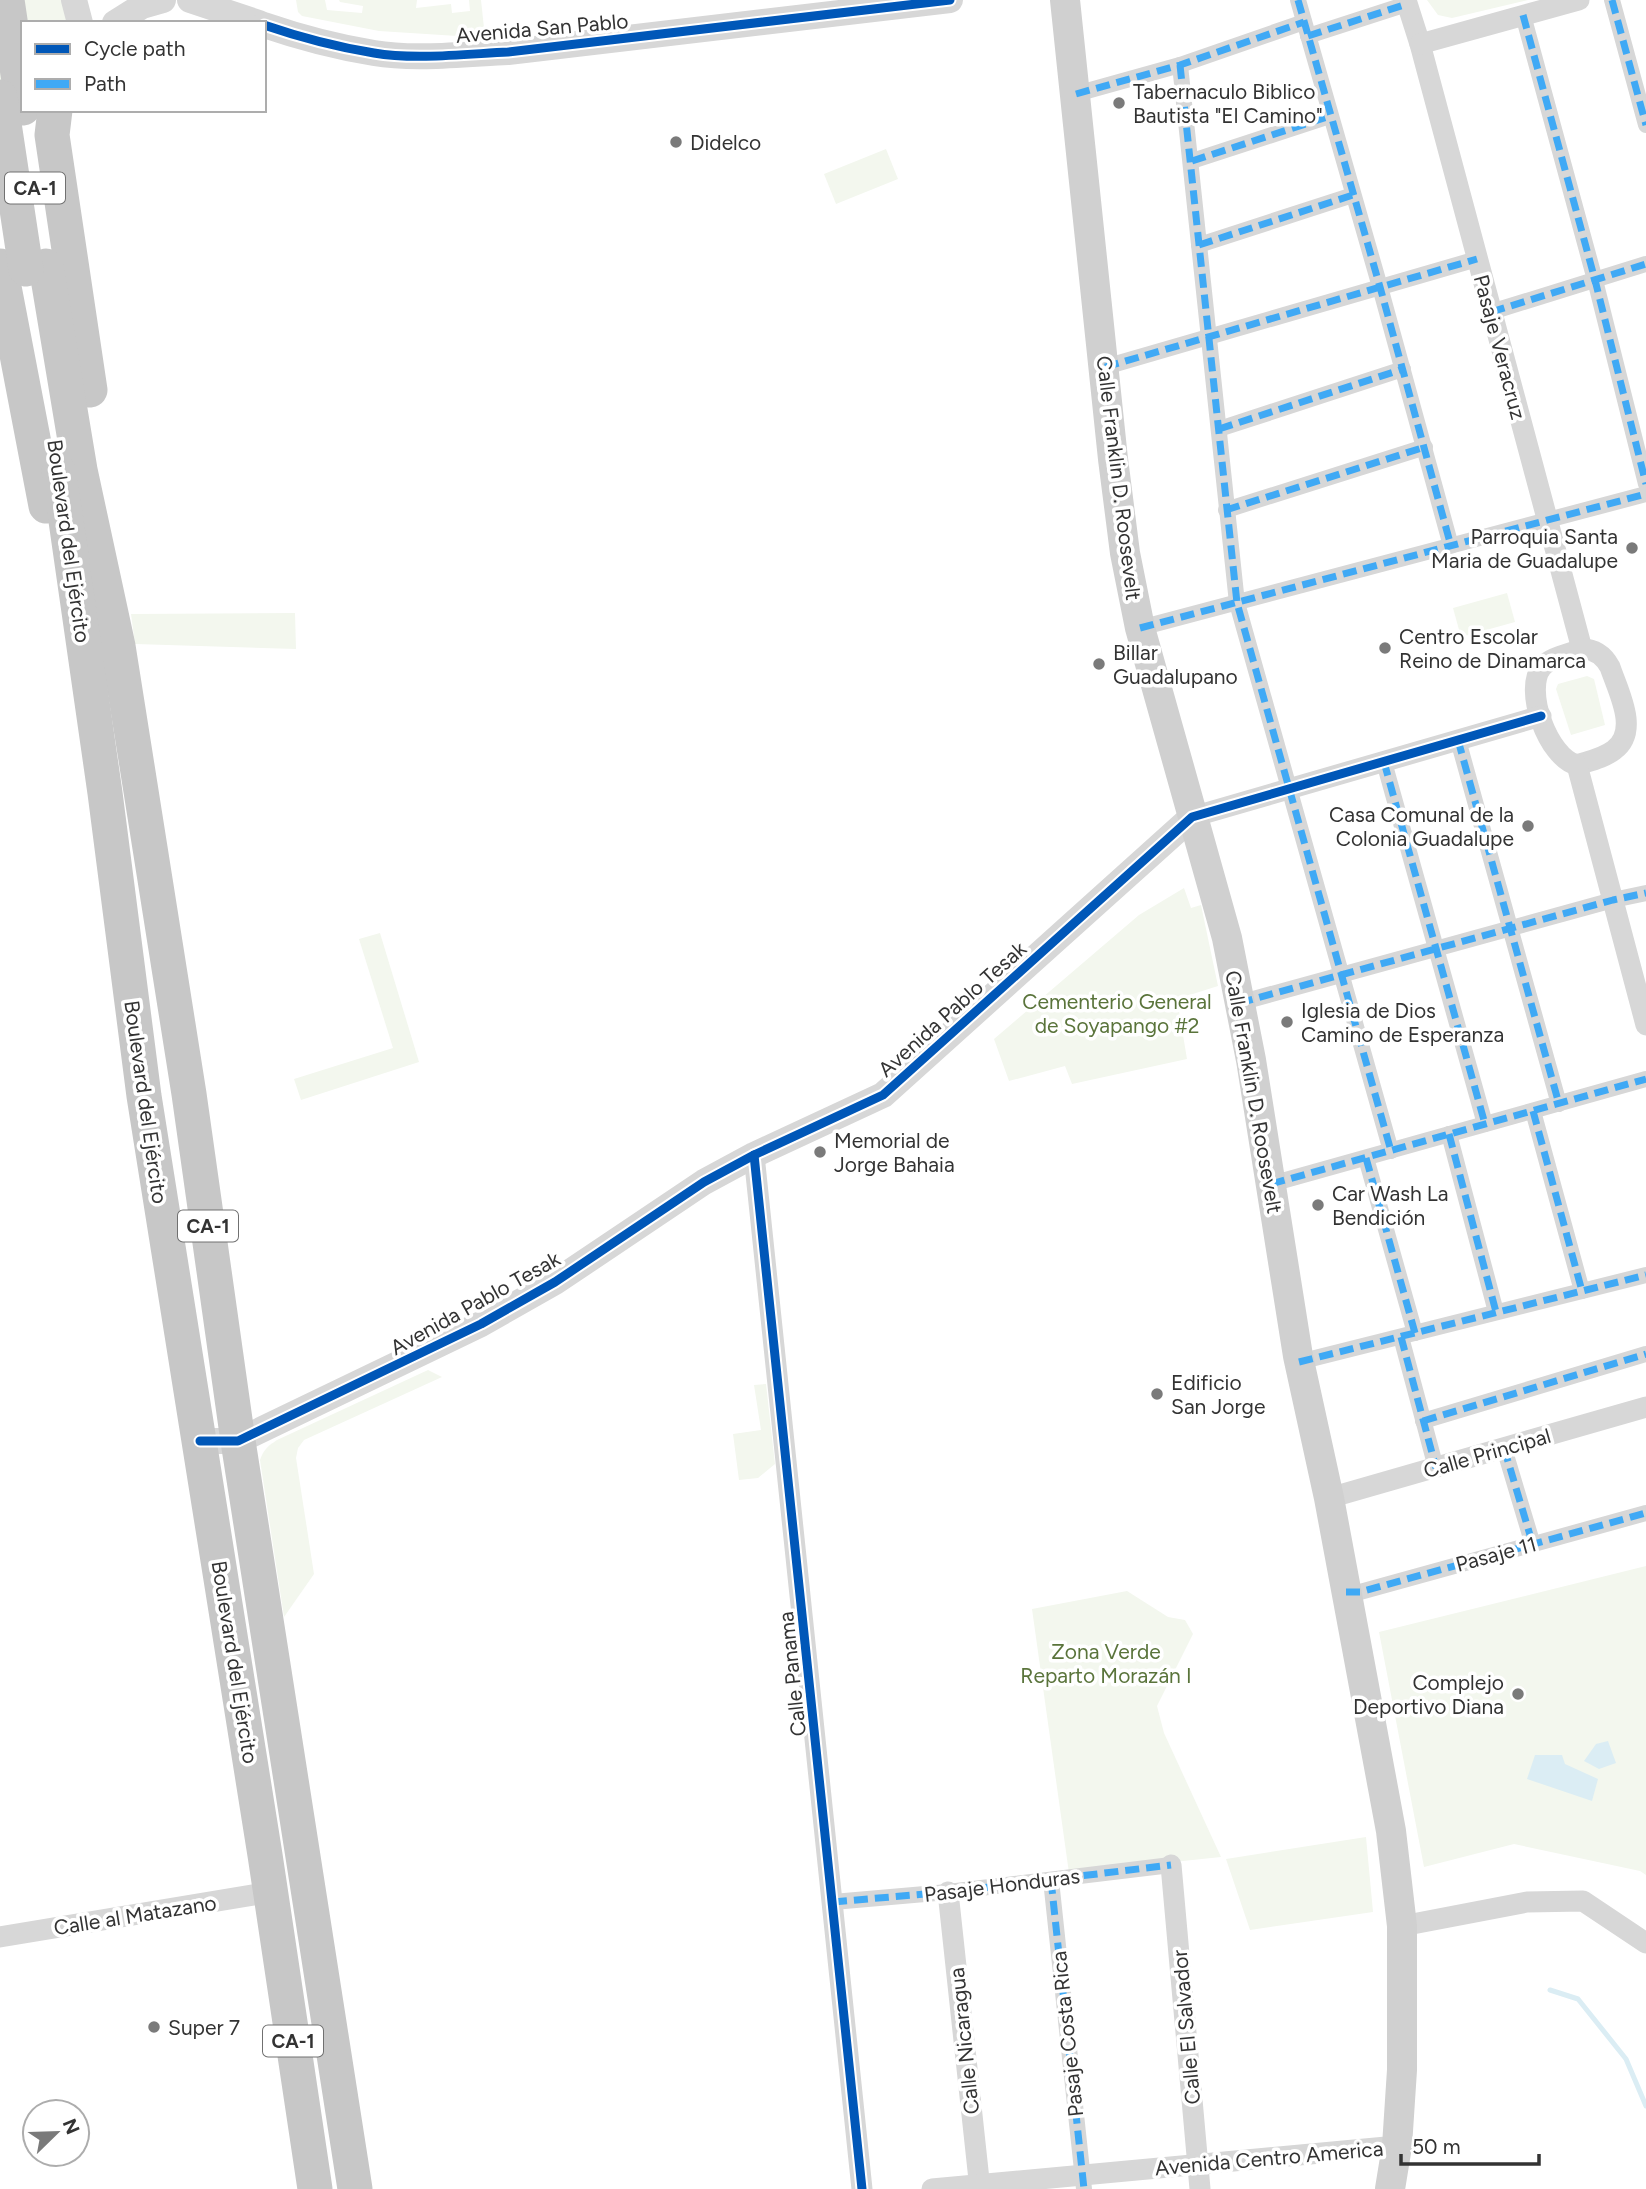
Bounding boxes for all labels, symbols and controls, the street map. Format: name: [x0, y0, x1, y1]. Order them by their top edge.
street label: Avenida San Pablo: [455, 8, 629, 48]
legend: [21, 21, 266, 112]
text: Cycle path: [84, 36, 185, 61]
text: Path: [84, 71, 126, 96]
place label: Tabernaculo Biblico Bautista "El Camino": [1133, 79, 1323, 128]
marker: Tabernaculo Biblico Bautista "El Camino": [1111, 95, 1127, 111]
place label: Didelco: [690, 130, 761, 155]
marker: Didelco: [668, 134, 684, 150]
road number: CA-1: [5, 172, 65, 204]
street label: Pasaje Veracruz: [1469, 272, 1531, 422]
street label: Calle Franklin D. Roosevelt: [1092, 354, 1146, 602]
street label: Boulevard del Ejército: [42, 438, 96, 644]
place label: Parroquia Santa Maria de Guadalupe: [1431, 524, 1618, 573]
marker: Parroquia Santa Maria de Guadalupe: [1624, 540, 1640, 556]
place label: Centro Escolar Reino de Dinamarca: [1399, 624, 1586, 673]
place label: Billar Guadalupano: [1113, 640, 1238, 689]
marker: Centro Escolar Reino de Dinamarca: [1377, 640, 1393, 656]
marker: Billar Guadalupano: [1091, 656, 1107, 672]
place label: Casa Comunal de la Colonia Guadalupe: [1329, 802, 1514, 851]
marker: Casa Comunal de la Colonia Guadalupe: [1520, 818, 1536, 834]
street label: Avenida Pablo Tesak: [873, 936, 1032, 1082]
street label: Calle Franklin D. Roosevelt: [1220, 969, 1288, 1215]
park label: Cementerio General de Soyapango #2: [1022, 989, 1212, 1038]
place label: Iglesia de Dios Camino de Esperanza: [1301, 998, 1504, 1047]
street label: Boulevard del Ejército: [119, 999, 173, 1205]
marker: Iglesia de Dios Camino de Esperanza: [1279, 1014, 1295, 1030]
place label: Memorial de Jorge Bahaia: [834, 1128, 955, 1177]
marker: Memorial de Jorge Bahaia: [812, 1144, 828, 1160]
place label: Car Wash La Bendición: [1332, 1181, 1448, 1230]
marker: Car Wash La Bendición: [1310, 1197, 1326, 1213]
road number: CA-1: [178, 1210, 238, 1242]
street label: Avenida Pablo Tesak: [386, 1246, 565, 1360]
place label: Edificio San Jorge: [1171, 1370, 1265, 1419]
marker: Edificio San Jorge: [1149, 1386, 1165, 1402]
street label: Calle Principal: [1420, 1423, 1554, 1483]
street label: Pasaje 11: [1453, 1531, 1539, 1577]
street label: Boulevard del Ejército: [207, 1559, 263, 1765]
street label: Calle Panama: [773, 1610, 811, 1738]
park label: Zona Verde Reparto Morazán I: [1020, 1639, 1192, 1688]
place label: Complejo Deportivo Diana: [1353, 1670, 1504, 1719]
marker: Complejo Deportivo Diana: [1510, 1686, 1526, 1702]
street label: Pasaje Honduras: [923, 1863, 1081, 1907]
street label: Calle al Matazano: [52, 1890, 218, 1940]
street label: Calle El Salvador: [1167, 1949, 1205, 2105]
street label: Pasaje Costa Rica: [1046, 1950, 1088, 2118]
street label: Calle Nicaragua: [944, 1966, 984, 2116]
place label: Super 7: [168, 2015, 240, 2040]
marker: Super 7: [146, 2019, 162, 2035]
road number: CA-1: [263, 2025, 323, 2056]
north arrow: [21, 2098, 91, 2168]
text: N: [58, 2115, 85, 2138]
scale bar: [1401, 2122, 1539, 2166]
text: 50 m: [1412, 2134, 1461, 2159]
street label: Avenida Centro America: [1154, 2136, 1384, 2180]

